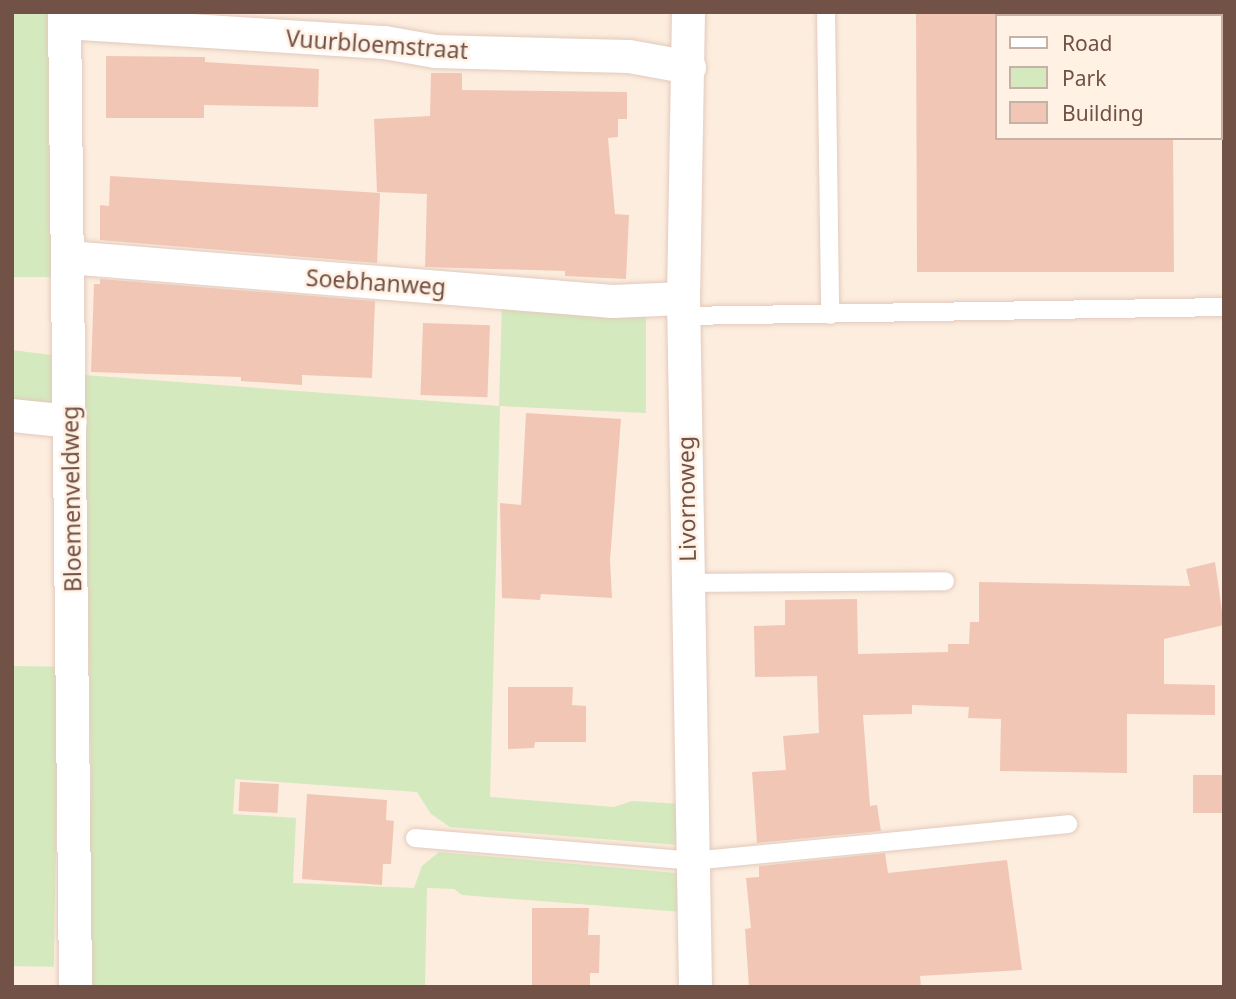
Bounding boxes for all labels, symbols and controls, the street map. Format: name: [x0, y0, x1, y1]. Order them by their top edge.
legend: [995, 14, 1222, 140]
street label: Vuurbloemstraat: [285, 24, 469, 64]
text: Road: [1062, 29, 1112, 57]
text: Park: [1062, 64, 1106, 92]
text: Building: [1062, 99, 1144, 127]
street label: Soebhanweg: [305, 263, 447, 301]
street label: Bloemenveldweg: [56, 406, 86, 592]
street label: Livornoweg: [671, 436, 701, 562]

